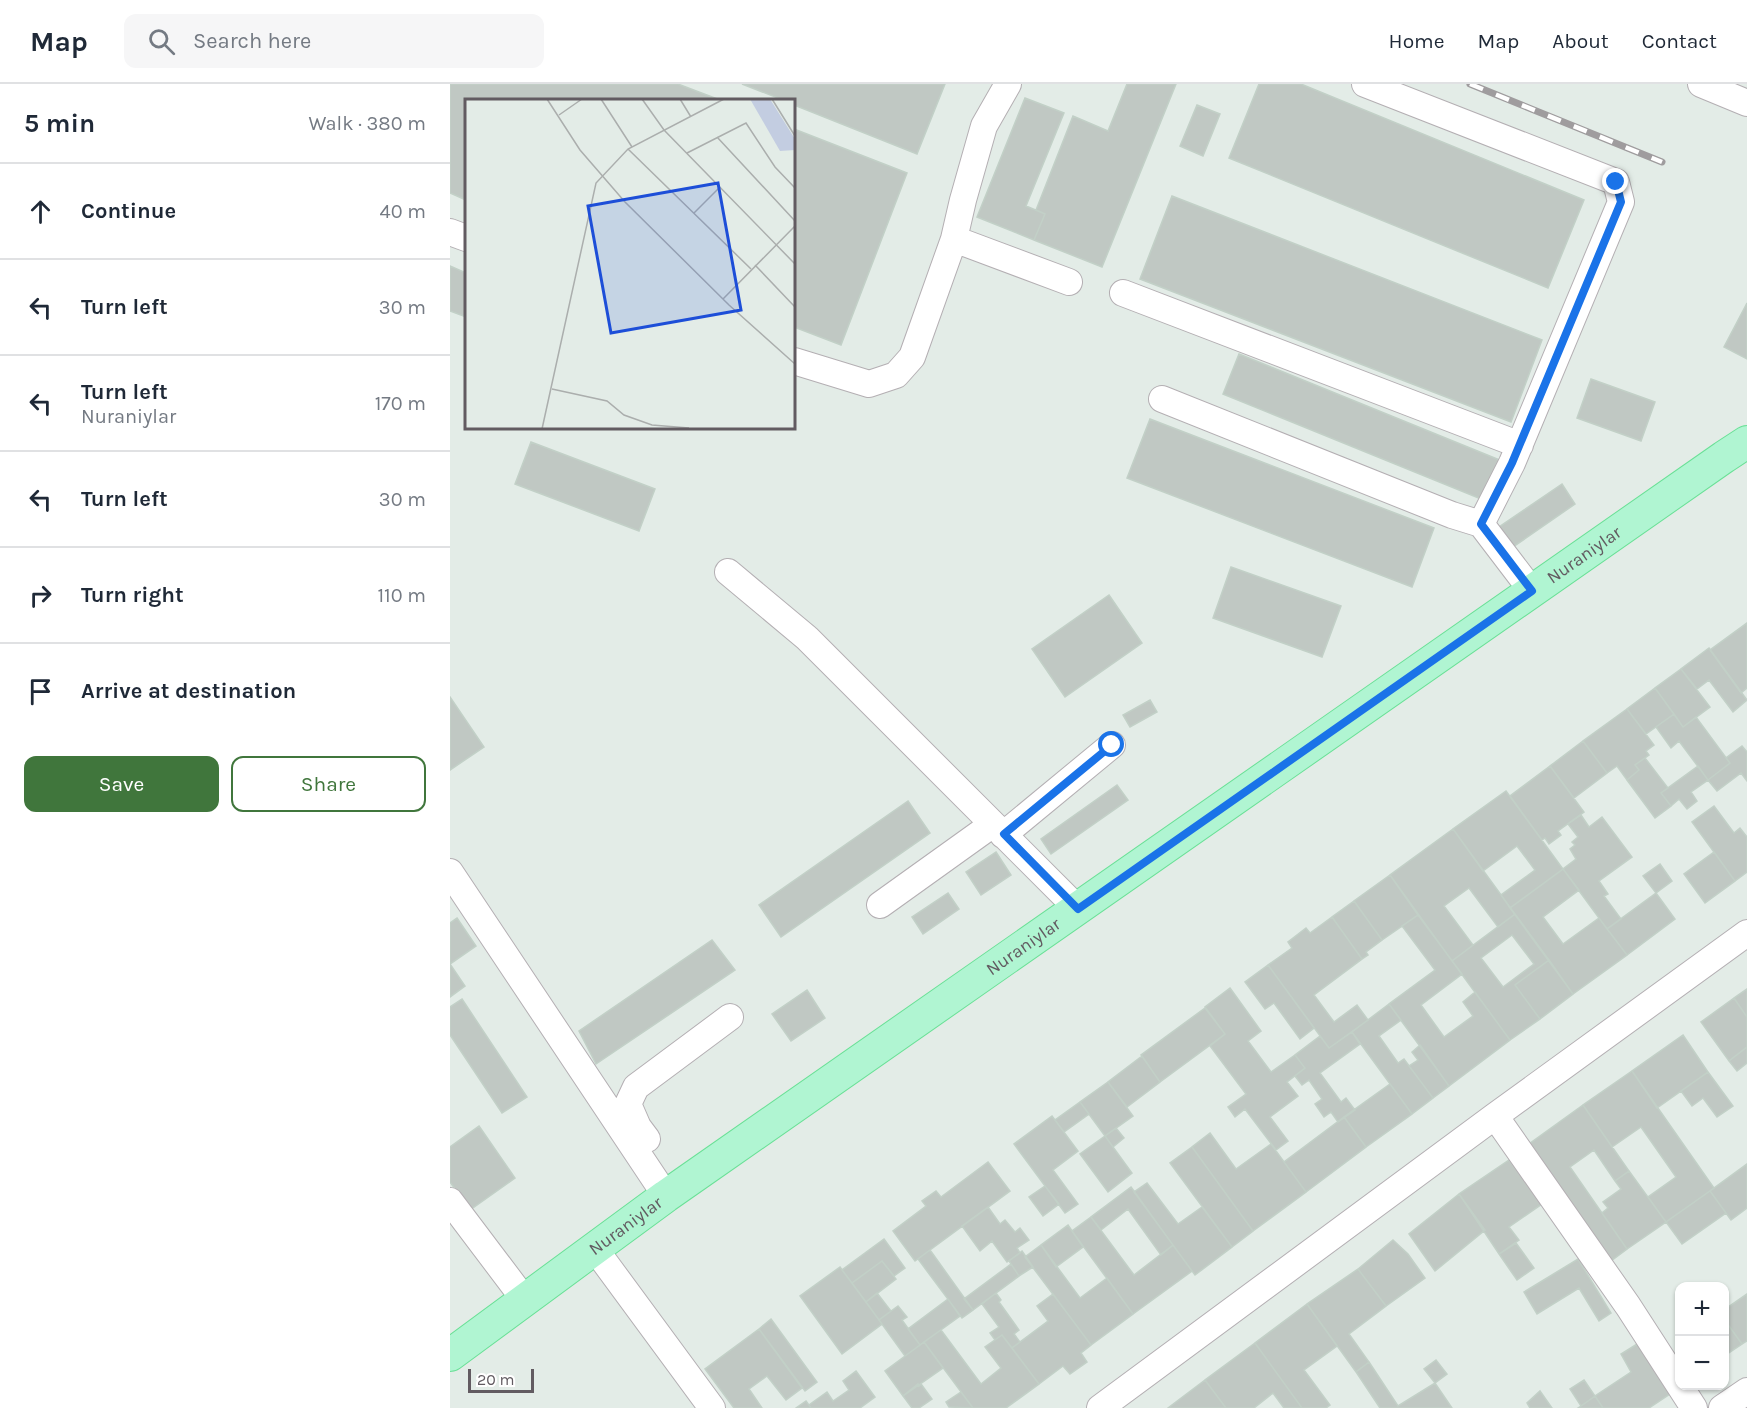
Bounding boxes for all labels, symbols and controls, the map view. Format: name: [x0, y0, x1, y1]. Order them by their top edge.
search box: [124, 14, 544, 68]
text: Map: [30, 25, 88, 58]
icon: search: [145, 25, 178, 58]
text: Search here: [193, 28, 311, 54]
text: Home: [1389, 29, 1445, 53]
text: Map: [1478, 29, 1519, 53]
text: About: [1552, 29, 1609, 53]
text: Contact: [1642, 29, 1717, 53]
inset map: [465, 99, 795, 429]
text: 5 min: [24, 108, 95, 139]
text: Walk · 380 m: [308, 112, 426, 135]
route end: [1602, 168, 1628, 194]
icon: ahead: [24, 195, 57, 228]
text: Continue: [81, 198, 176, 224]
text: 40 m: [380, 200, 426, 223]
icon: left: [24, 291, 57, 324]
text: Turn left: [81, 294, 168, 320]
text: 30 m: [379, 296, 426, 319]
text: Turn left: [81, 379, 168, 405]
icon: left: [24, 387, 57, 420]
text: 170 m: [375, 392, 426, 415]
text: Nuraniylar: [81, 405, 176, 428]
icon: left: [24, 483, 57, 516]
text: Turn left: [81, 486, 168, 512]
text: 30 m: [379, 488, 426, 511]
street label: Nuraniylar: [1543, 521, 1626, 588]
icon: right: [24, 579, 57, 612]
text: Turn right: [81, 582, 184, 608]
text: 110 m: [377, 584, 426, 607]
icon: arrive: [24, 675, 57, 708]
text: Arrive at destination: [81, 678, 296, 704]
route start: [1098, 731, 1124, 757]
button: Save: [24, 756, 219, 812]
button: Share: [231, 756, 426, 812]
street label: Nuraniylar: [982, 913, 1065, 980]
street label: Nuraniylar: [585, 1191, 667, 1260]
map controls: [1675, 1282, 1729, 1390]
button: +: [1675, 1282, 1729, 1336]
button: −: [1675, 1336, 1729, 1390]
scale bar: [468, 1366, 534, 1394]
text: 20 m: [477, 1370, 515, 1389]

